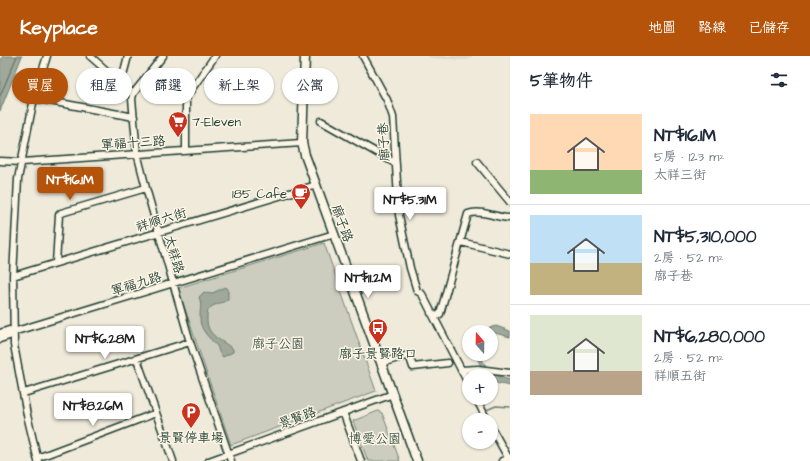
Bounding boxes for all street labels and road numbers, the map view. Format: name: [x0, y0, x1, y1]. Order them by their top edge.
street label: 廍子巷: [374, 122, 394, 162]
street label: 軍福十三路: [100, 132, 166, 154]
street label: 廍子路: [327, 202, 357, 245]
street label: 祥順六街: [134, 204, 189, 236]
street label: 太祥路: [160, 233, 188, 276]
street label: 軍福九路: [109, 268, 164, 300]
street label: 景賢路: [276, 403, 319, 433]

